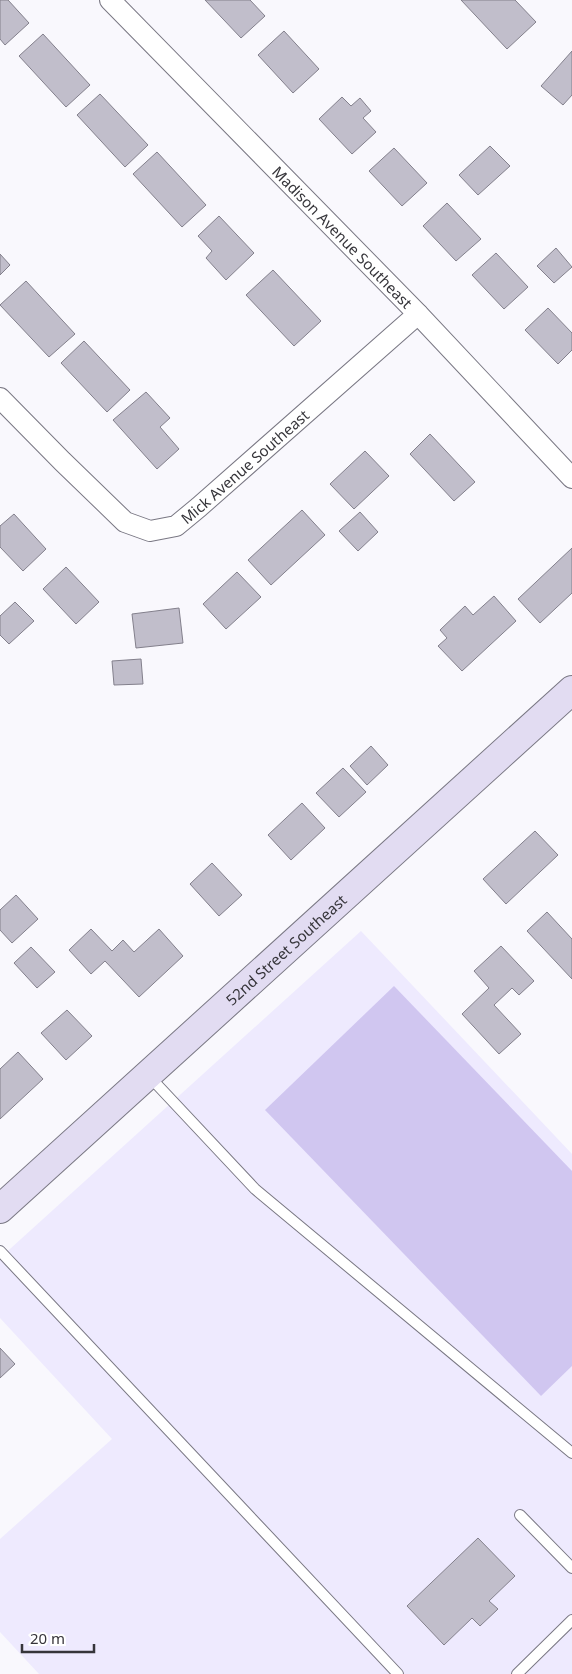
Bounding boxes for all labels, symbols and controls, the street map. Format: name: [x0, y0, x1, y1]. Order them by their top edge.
street label: Madison Avenue Southeast: [268, 161, 417, 313]
street label: Mick Avenue Southeast: [176, 405, 313, 528]
street label: 52nd Street Southeast: [221, 889, 351, 1010]
scale bar: [22, 1622, 95, 1654]
text: 20 m: [30, 1628, 65, 1648]

